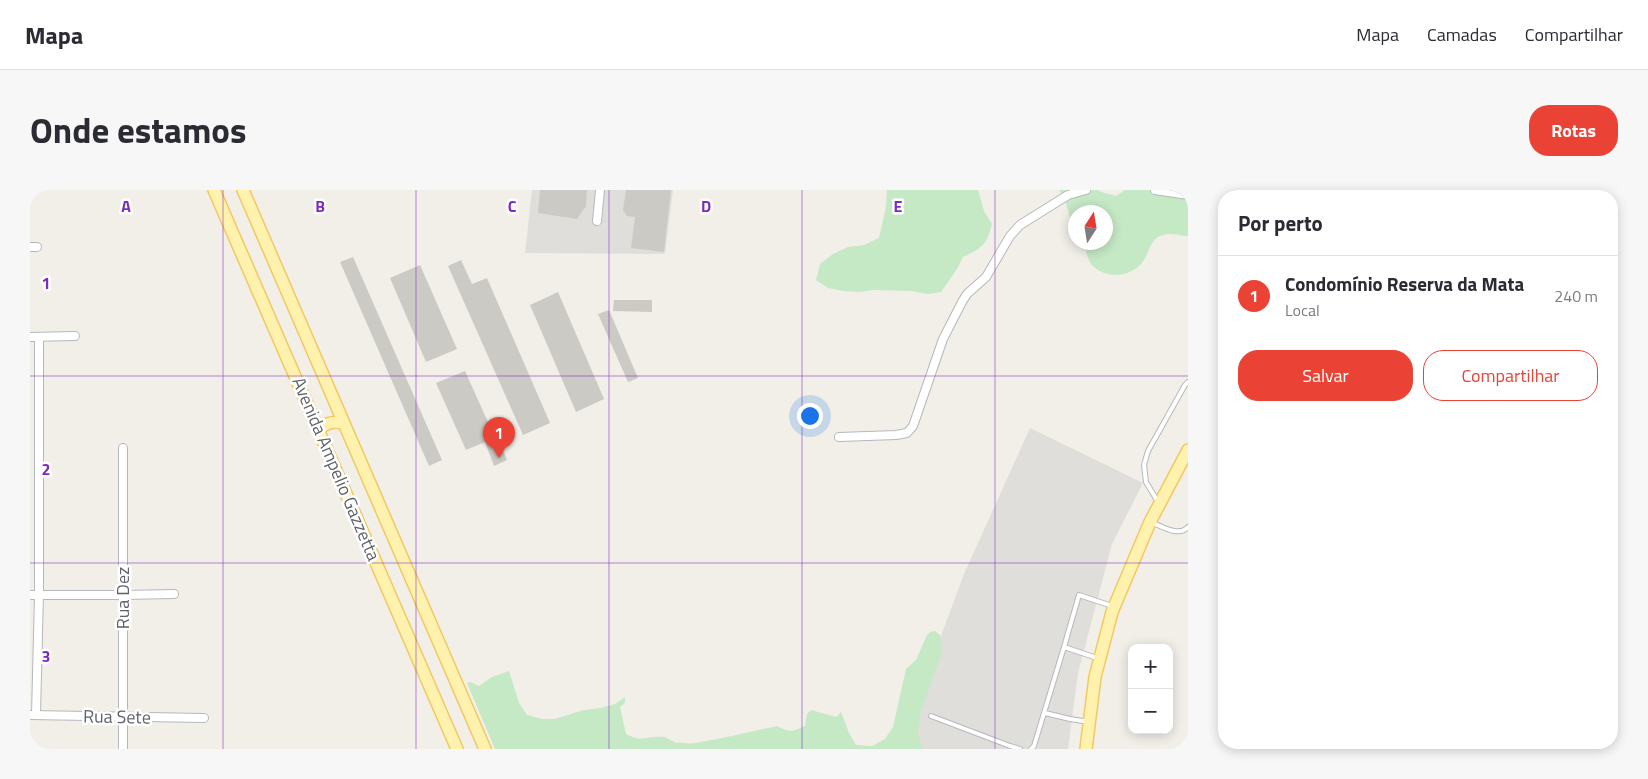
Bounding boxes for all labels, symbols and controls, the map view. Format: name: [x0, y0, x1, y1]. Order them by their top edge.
text: Mapa: [25, 17, 83, 53]
text: Mapa: [1356, 21, 1399, 48]
text: Camadas: [1427, 21, 1497, 48]
text: Compartilhar: [1525, 21, 1623, 48]
text: Onde estamos: [30, 103, 246, 157]
button: Rotas: [1529, 105, 1618, 156]
text: A: [121, 194, 131, 218]
text: B: [315, 194, 325, 218]
text: C: [508, 194, 517, 218]
text: D: [701, 194, 711, 218]
text: E: [894, 194, 903, 218]
north arrow: [1068, 205, 1113, 250]
text: Por perto: [1238, 207, 1323, 239]
text: Condomínio Reserva da Mata: [1285, 269, 1524, 298]
text: 1: [42, 271, 50, 295]
text: 1: [1250, 284, 1258, 308]
text: 240 m: [1554, 284, 1598, 308]
text: Local: [1285, 298, 1320, 322]
button: Salvar: [1238, 350, 1413, 401]
button: Compartilhar: [1423, 350, 1598, 401]
street label: Avenida Ampelio Gazzetta: [286, 373, 387, 565]
your location: [797, 403, 823, 429]
pin: 1: [483, 417, 515, 458]
text: 2: [42, 457, 50, 481]
street label: Rua Dez: [109, 567, 136, 629]
text: 3: [42, 644, 50, 668]
map controls: [1128, 644, 1173, 734]
button: +: [1128, 644, 1173, 689]
button: −: [1128, 689, 1173, 734]
street label: Rua Sete: [83, 702, 151, 731]

